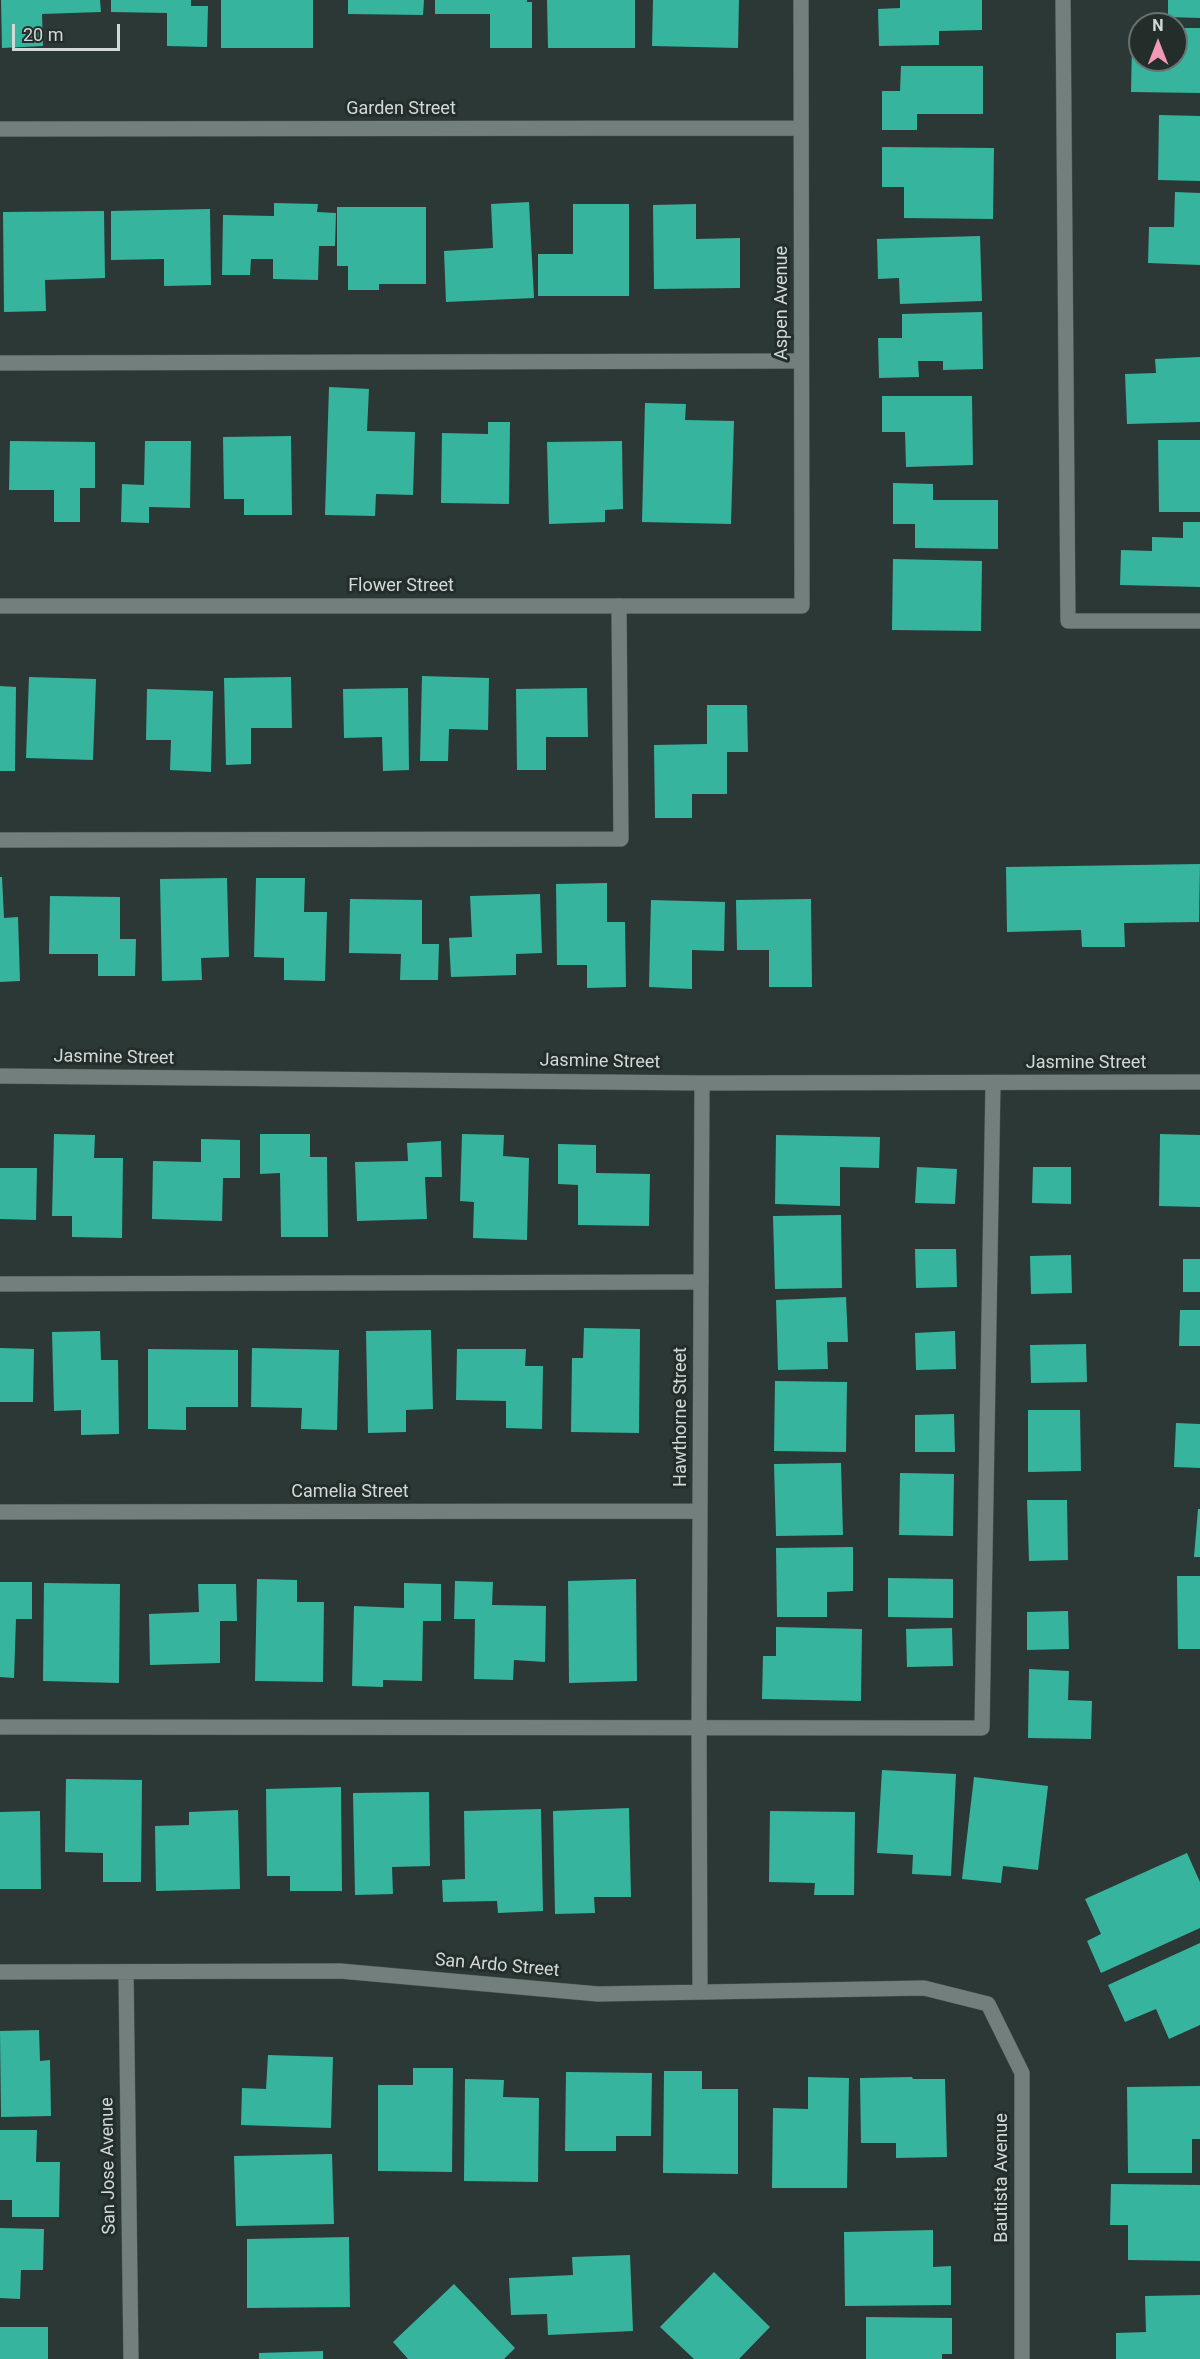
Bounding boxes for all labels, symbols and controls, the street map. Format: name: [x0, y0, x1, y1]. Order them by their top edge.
scale bar: [15, 12, 123, 50]
north arrow: [1128, 12, 1188, 72]
text: N: [1152, 16, 1164, 35]
text: 20 m: [23, 24, 63, 45]
street label: Garden Street: [346, 98, 456, 120]
street label: Aspen Avenue: [771, 246, 793, 360]
street label: Flower Street: [348, 575, 454, 597]
street label: Jasmine Street: [54, 1046, 174, 1070]
street label: Jasmine Street: [540, 1050, 660, 1074]
street label: Jasmine Street: [1026, 1052, 1146, 1074]
street label: Hawthorne Street: [670, 1347, 692, 1487]
street label: Camelia Street: [291, 1481, 409, 1503]
street label: San Ardo Street: [434, 1950, 560, 1982]
street label: San Jose Avenue: [97, 2097, 121, 2235]
street label: Bautista Avenue: [991, 2113, 1013, 2243]

